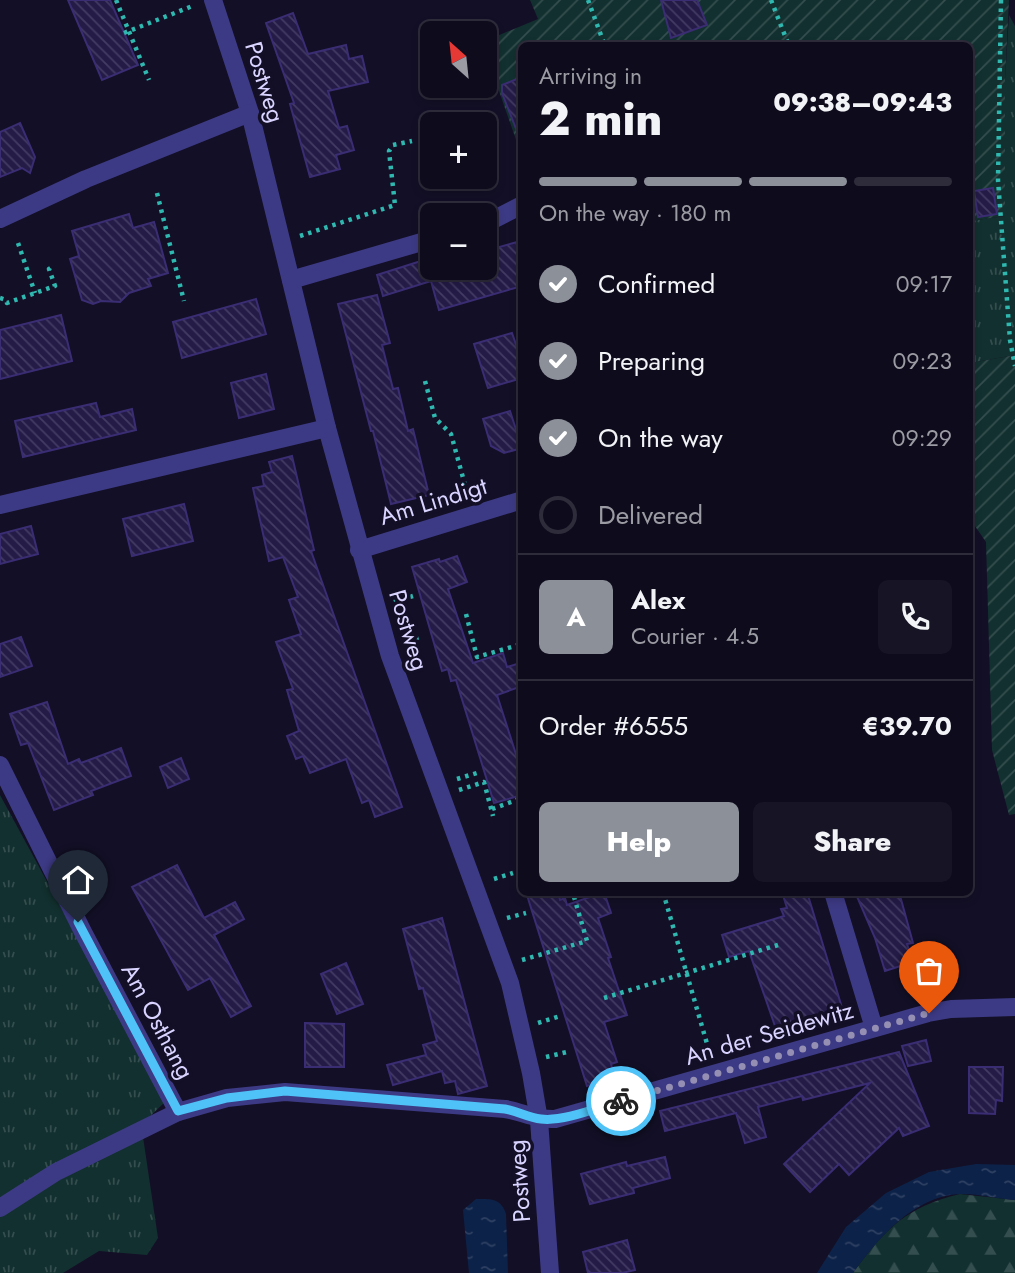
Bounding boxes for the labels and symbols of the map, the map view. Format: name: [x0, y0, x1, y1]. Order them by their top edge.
north arrow: [420, 21, 497, 98]
street label: Postweg: [236, 37, 294, 127]
street label: Am Lindigt: [375, 468, 491, 534]
street label: Postweg: [380, 585, 438, 675]
pin: [48, 850, 108, 922]
pin: [899, 941, 959, 1013]
street label: Am Osthang: [113, 957, 203, 1085]
street label: An der Seidewitz: [681, 992, 857, 1074]
courier: [586, 1066, 656, 1136]
street label: Postweg: [499, 1138, 539, 1224]

